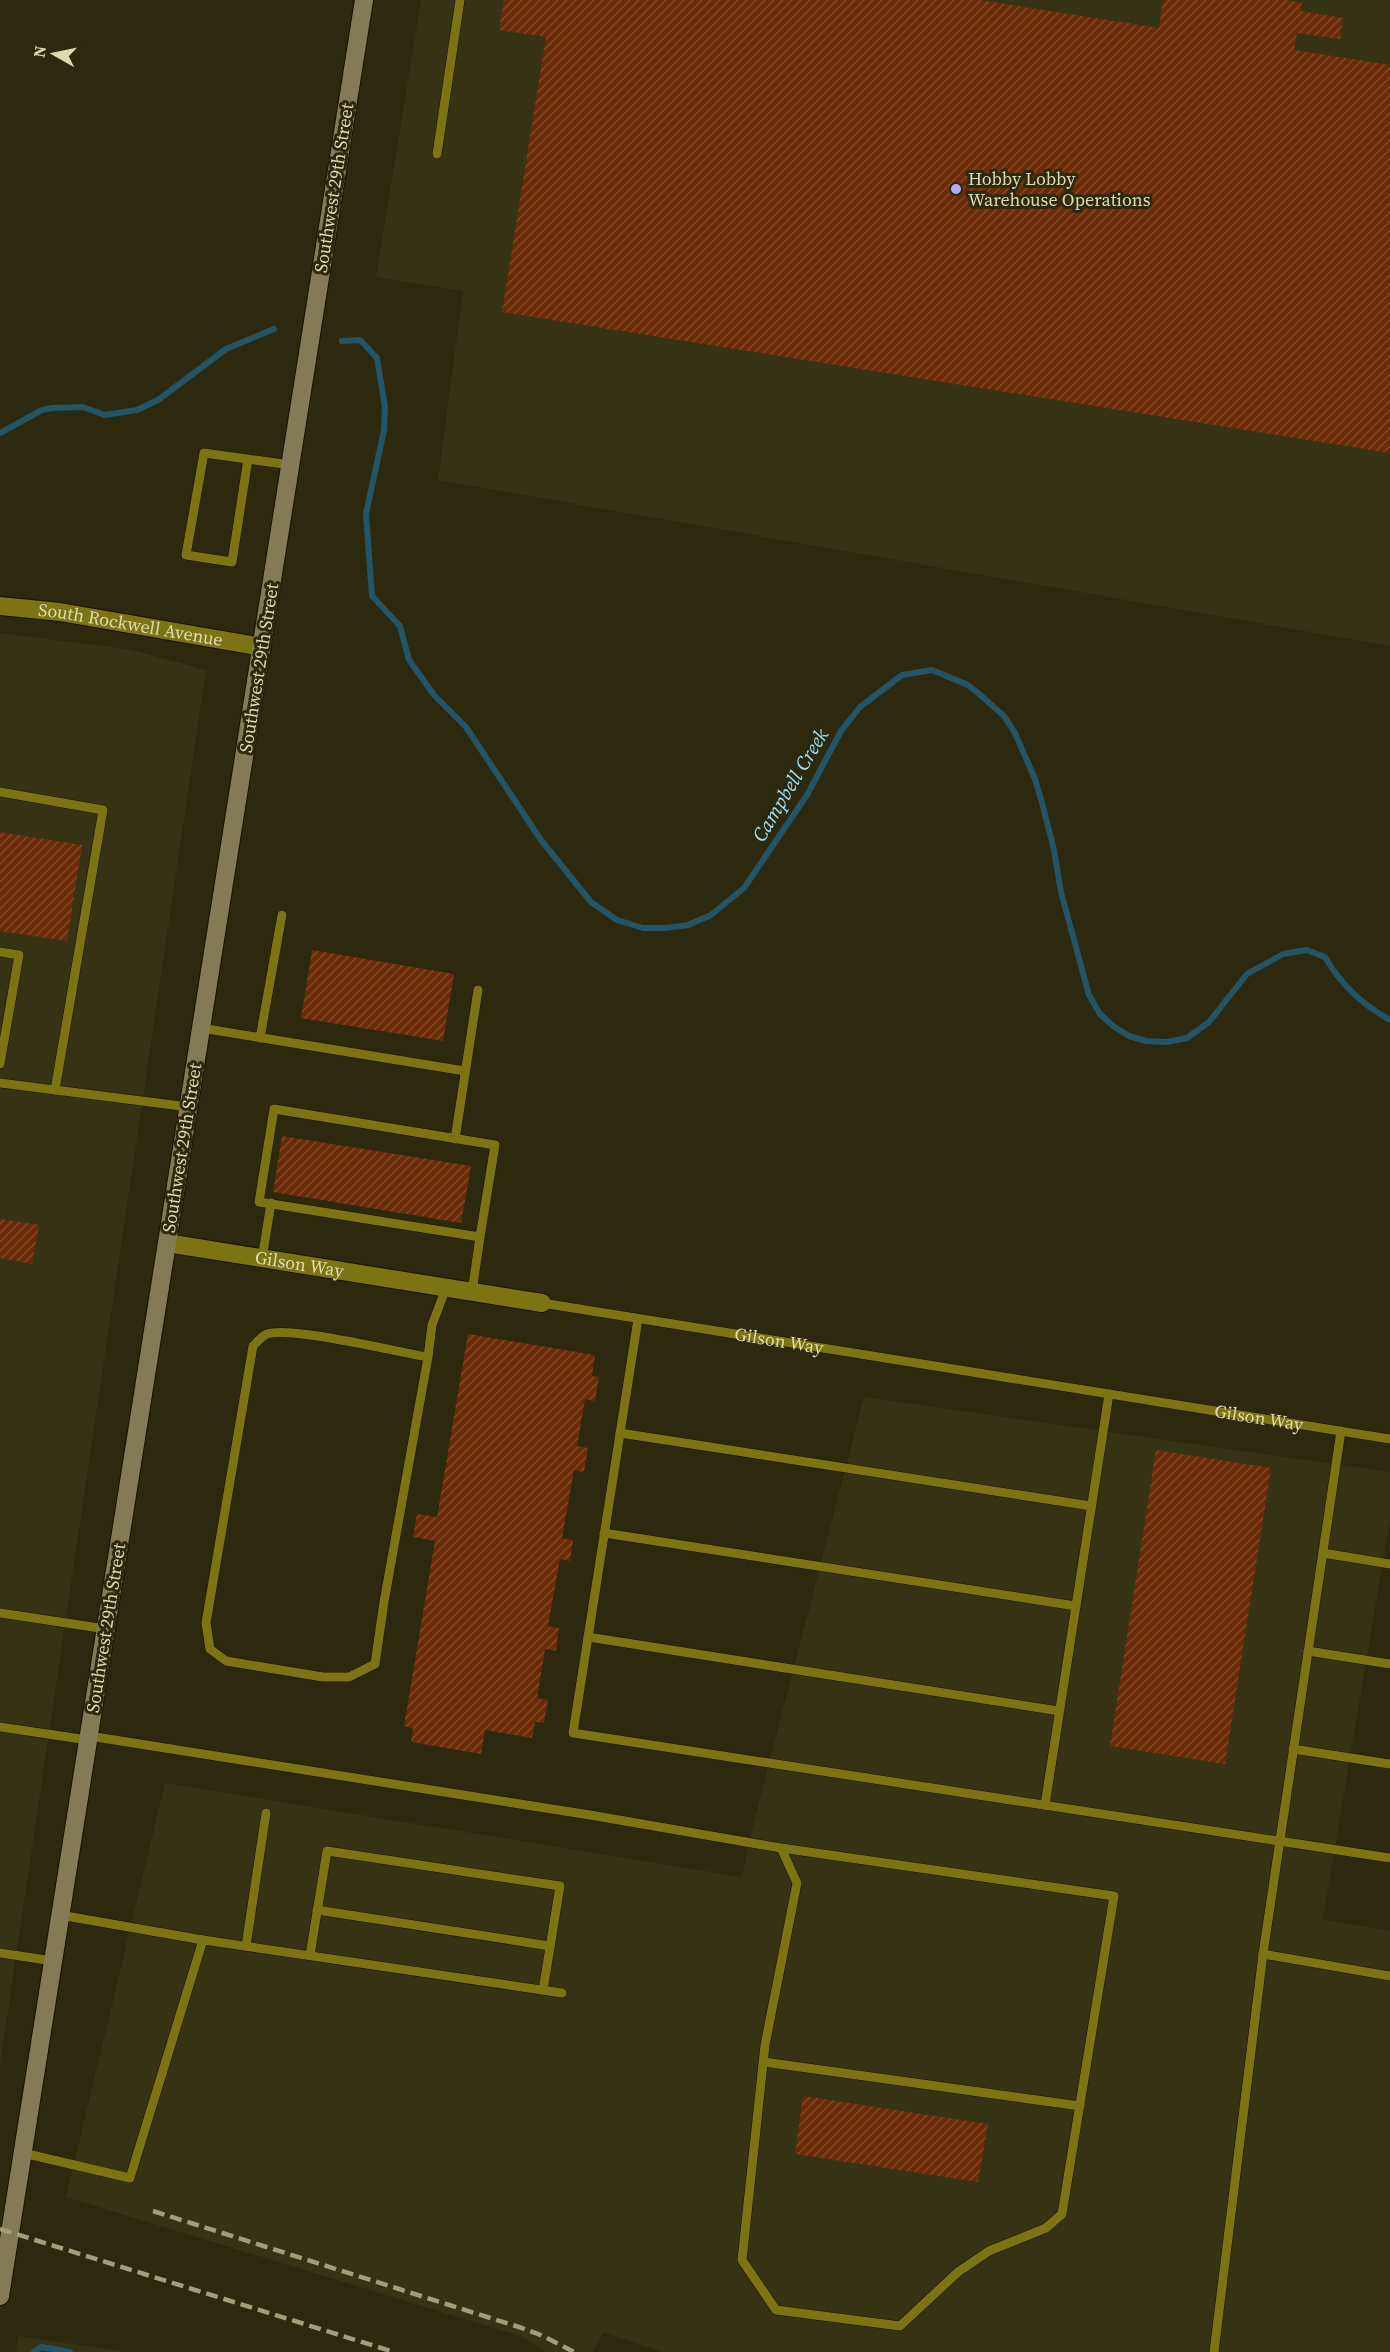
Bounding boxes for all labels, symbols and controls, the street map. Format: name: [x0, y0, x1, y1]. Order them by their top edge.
north arrow: [24, 24, 84, 84]
text: N: [27, 44, 51, 59]
street label: Southwest 29th Street: [308, 101, 359, 275]
place label: Hobby Lobby Warehouse Operations: [968, 166, 1151, 212]
marker: Hobby Lobby Warehouse Operations: [949, 182, 963, 196]
street label: Southwest 29th Street: [233, 581, 284, 755]
street label: South Rockwell Avenue: [37, 597, 225, 652]
water label: Campbell Creek: [745, 723, 835, 847]
street label: Southwest 29th Street: [156, 1061, 207, 1235]
street label: Gilson Way: [253, 1244, 346, 1283]
street label: Gilson Way: [733, 1321, 826, 1360]
street label: Gilson Way: [1213, 1398, 1306, 1437]
street label: Southwest 29th Street: [80, 1541, 131, 1715]

